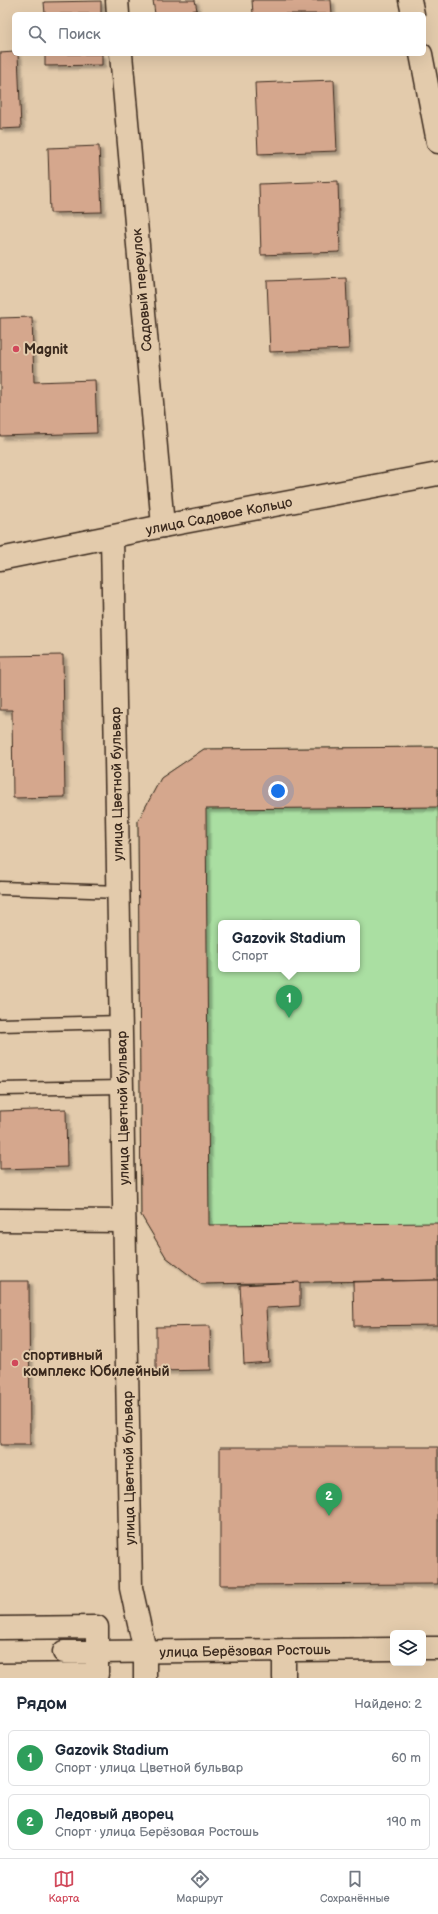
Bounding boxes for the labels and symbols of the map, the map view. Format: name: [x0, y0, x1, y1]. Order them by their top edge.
street label: Садовый переулок: [128, 227, 156, 352]
place label: Magnit: [24, 341, 68, 358]
marker: Magnit: [11, 344, 21, 354]
street label: улица Садовое Кольцо: [144, 493, 294, 539]
street label: улица Цветной бульвар: [107, 707, 127, 861]
your location: [268, 781, 288, 801]
pin: 1: [276, 985, 302, 1018]
street label: улица Цветной бульвар: [113, 1031, 133, 1185]
place label: спортивный комплекс Юбилейный: [23, 1347, 170, 1380]
marker: спортивный комплекс Юбилейный: [10, 1358, 20, 1368]
street label: улица Цветной бульвар: [119, 1391, 139, 1545]
pin: 2: [316, 1483, 342, 1516]
street label: улица Берёзовая Ростошь: [159, 1641, 331, 1661]

